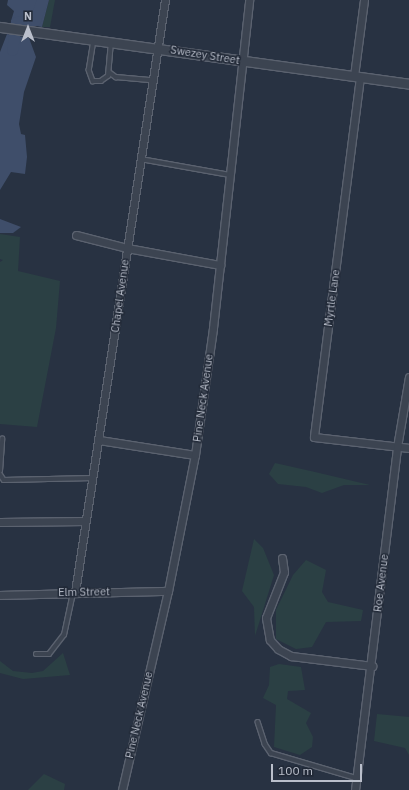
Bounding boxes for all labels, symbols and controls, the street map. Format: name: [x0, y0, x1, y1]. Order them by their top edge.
north arrow: [8, 8, 48, 48]
text: N: [24, 9, 32, 23]
street label: Swezey Street: [169, 43, 241, 67]
street label: Chapel Avenue: [108, 259, 132, 333]
street label: Myrtle Lane: [321, 269, 343, 327]
street label: Pine Neck Avenue: [190, 353, 216, 443]
street label: Roe Avenue: [371, 553, 391, 613]
street label: Elm Street: [58, 585, 110, 599]
street label: Pine Neck Avenue: [123, 670, 155, 760]
scale bar: [273, 756, 364, 782]
text: 100 m: [278, 763, 313, 778]

